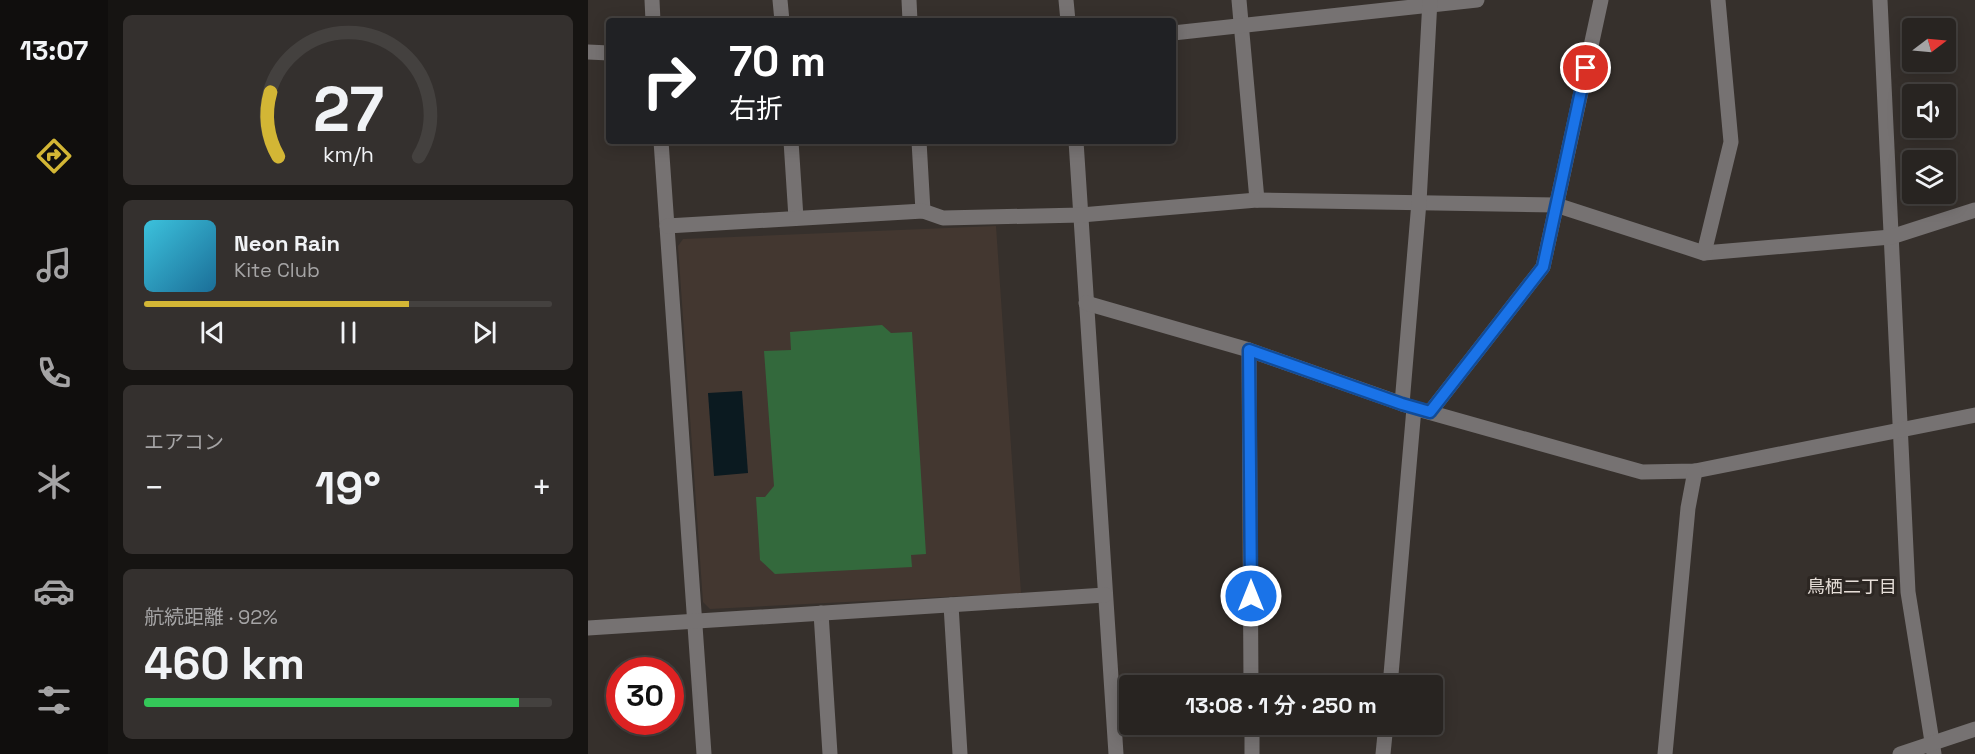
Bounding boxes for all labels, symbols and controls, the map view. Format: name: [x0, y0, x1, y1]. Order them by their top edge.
north arrow: [1902, 18, 1956, 72]
map controls: [1902, 18, 1956, 204]
text: 13:07: [20, 33, 88, 68]
text: 70 m: [729, 35, 826, 88]
icon: right: [630, 42, 708, 120]
pin: [1560, 42, 1611, 93]
icon: arrive: [1569, 51, 1602, 84]
text: 27: [312, 70, 384, 149]
button: sound: [1902, 84, 1956, 138]
text: 右折: [729, 91, 783, 126]
icon: directions: [33, 135, 75, 177]
text: km/h: [322, 141, 374, 168]
button: layers: [1902, 150, 1956, 204]
text: Neon Rain: [234, 229, 340, 257]
icon: music: [33, 244, 75, 286]
text: Kite Club: [234, 257, 320, 283]
icon: previous: [196, 316, 229, 349]
icon: pause: [332, 316, 365, 349]
icon: next: [468, 316, 501, 349]
icon: phone: [33, 352, 75, 394]
text: エアコン: [144, 429, 224, 455]
text: 19°: [315, 460, 381, 517]
icon: climate: [33, 461, 75, 503]
text: −: [144, 467, 164, 509]
text: +: [532, 467, 552, 509]
position arrow: [1219, 564, 1283, 628]
icon: car: [33, 570, 75, 612]
district label: 鳥栖二丁目: [1807, 575, 1897, 598]
text: 航続距離 · 92%: [144, 604, 278, 630]
text: 460 km: [144, 635, 305, 692]
speed limit sign: 30: [606, 657, 684, 735]
icon: filters: [33, 679, 75, 721]
text: 13:08 · 1 分 · 250 m: [1185, 691, 1377, 719]

